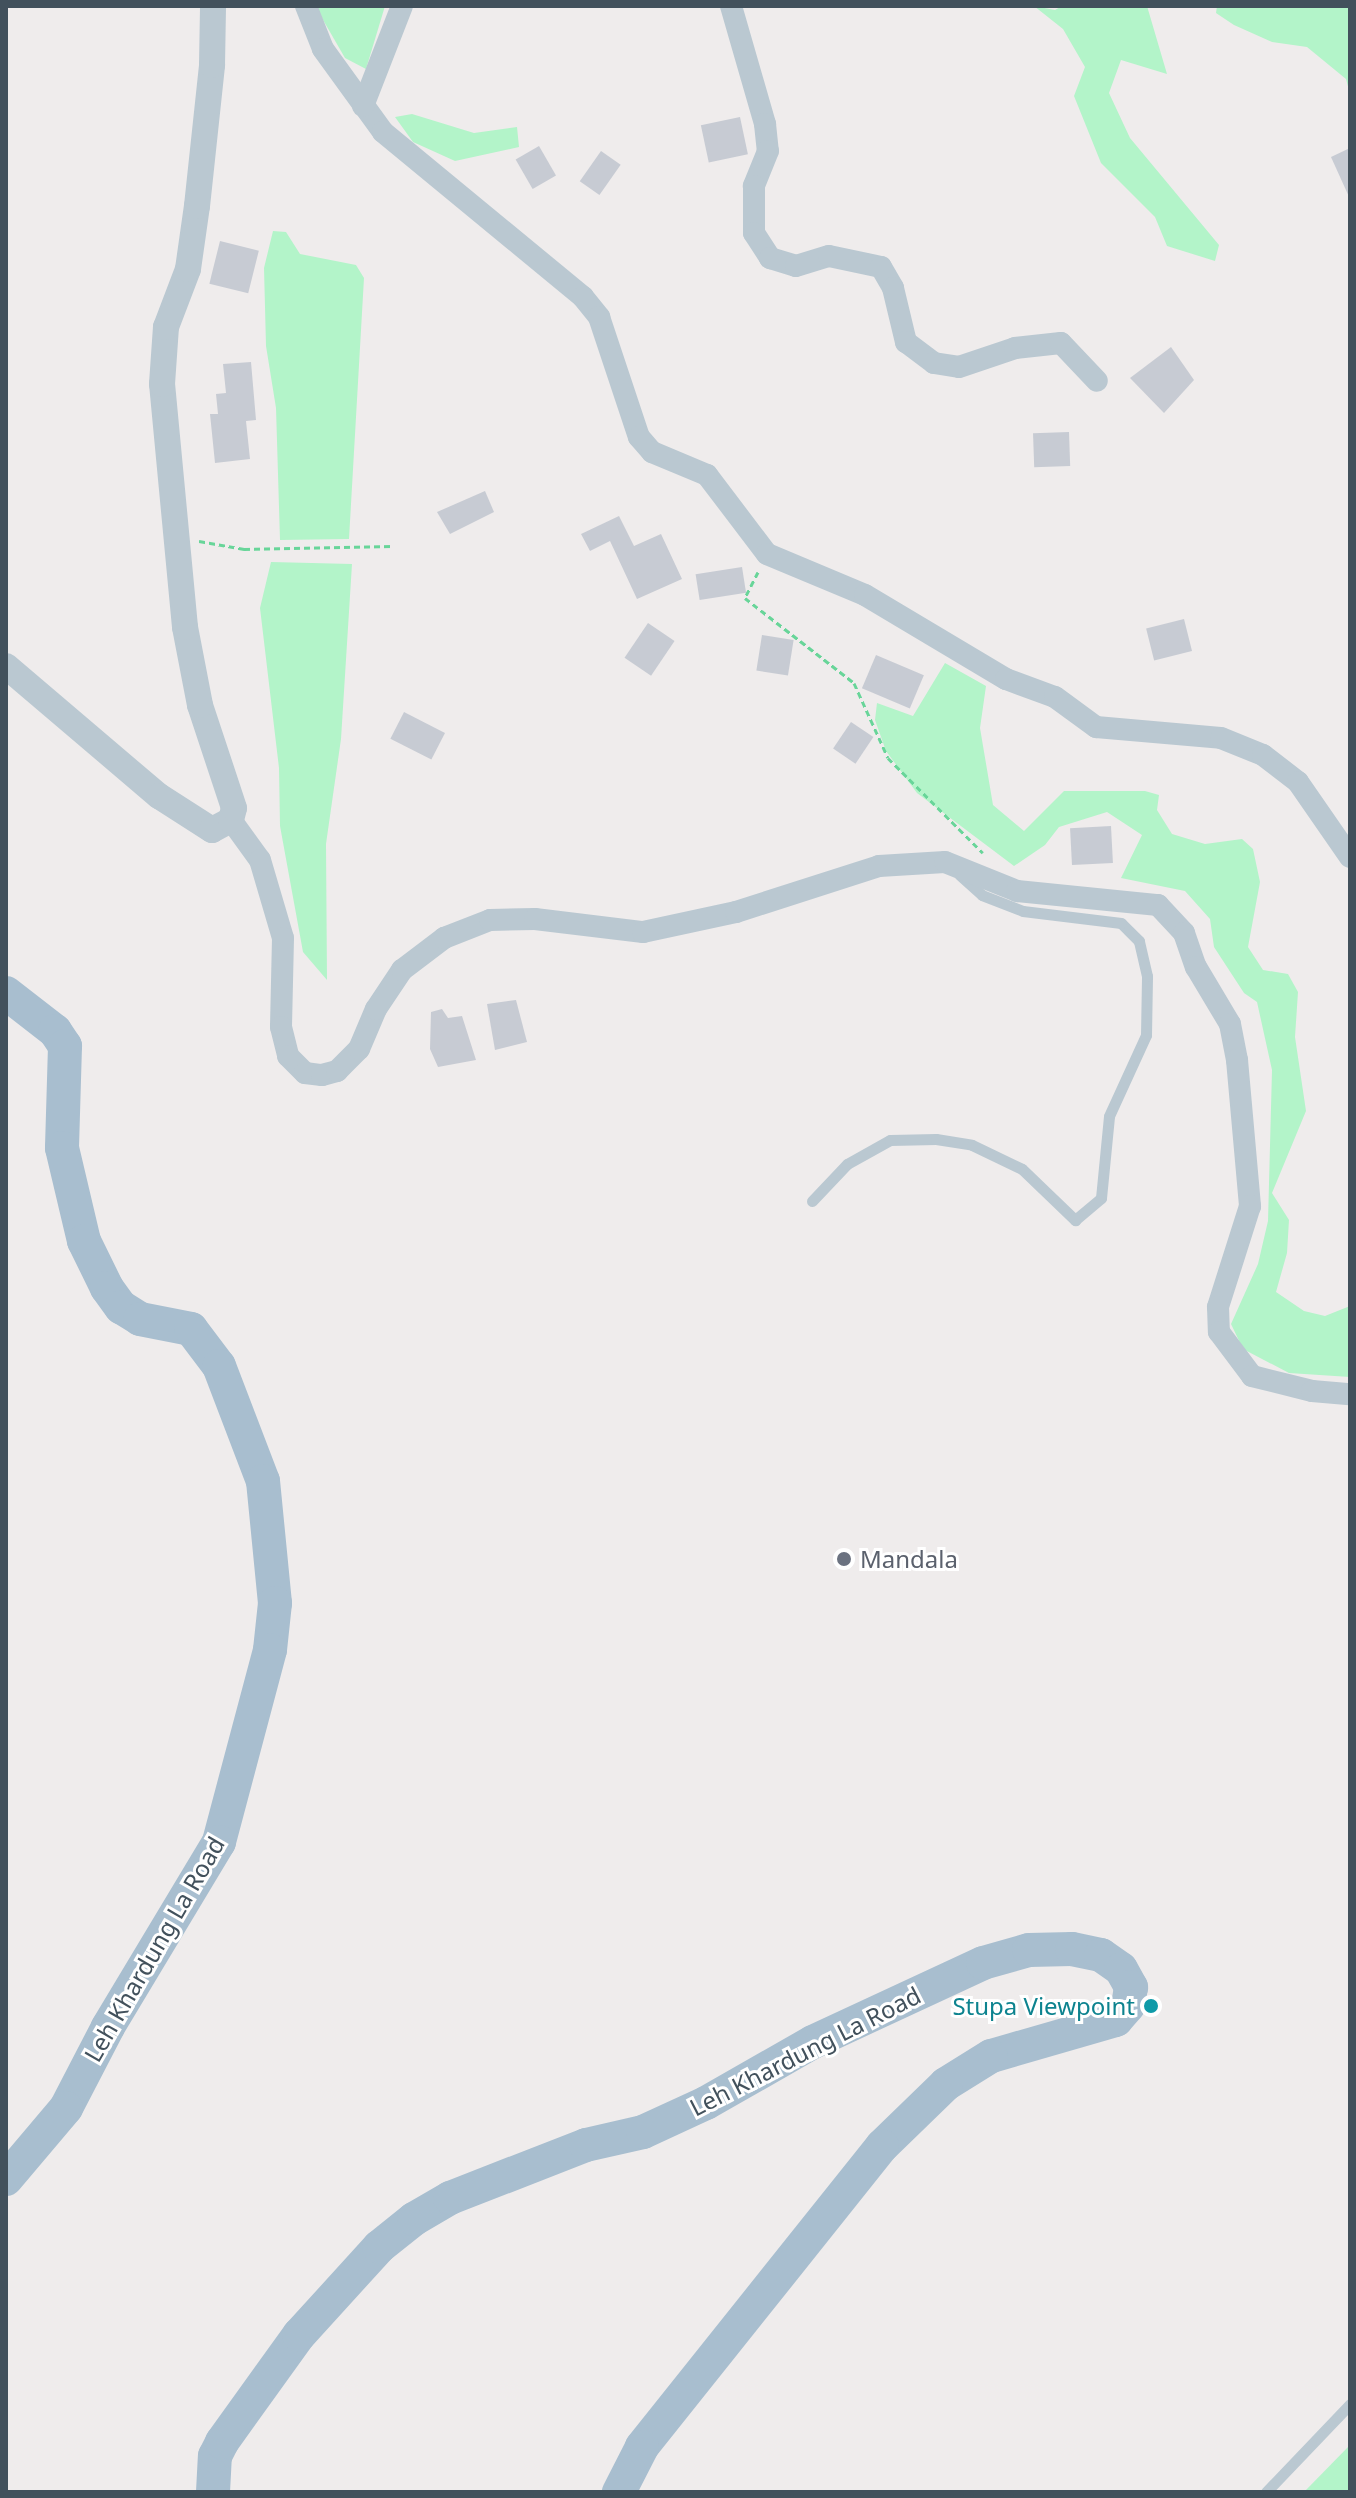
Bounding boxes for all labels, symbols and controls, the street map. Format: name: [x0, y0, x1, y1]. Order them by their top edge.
place label: Mandala: [860, 1545, 958, 1573]
marker: Mandala: [835, 1550, 853, 1568]
street label: Leh Khardung La Road: [78, 1831, 230, 2067]
street label: Leh Khardung La Road: [685, 1980, 925, 2122]
place label: Stupa Viewpoint: [952, 1992, 1135, 2020]
marker: Stupa Viewpoint: [1142, 1997, 1160, 2015]

